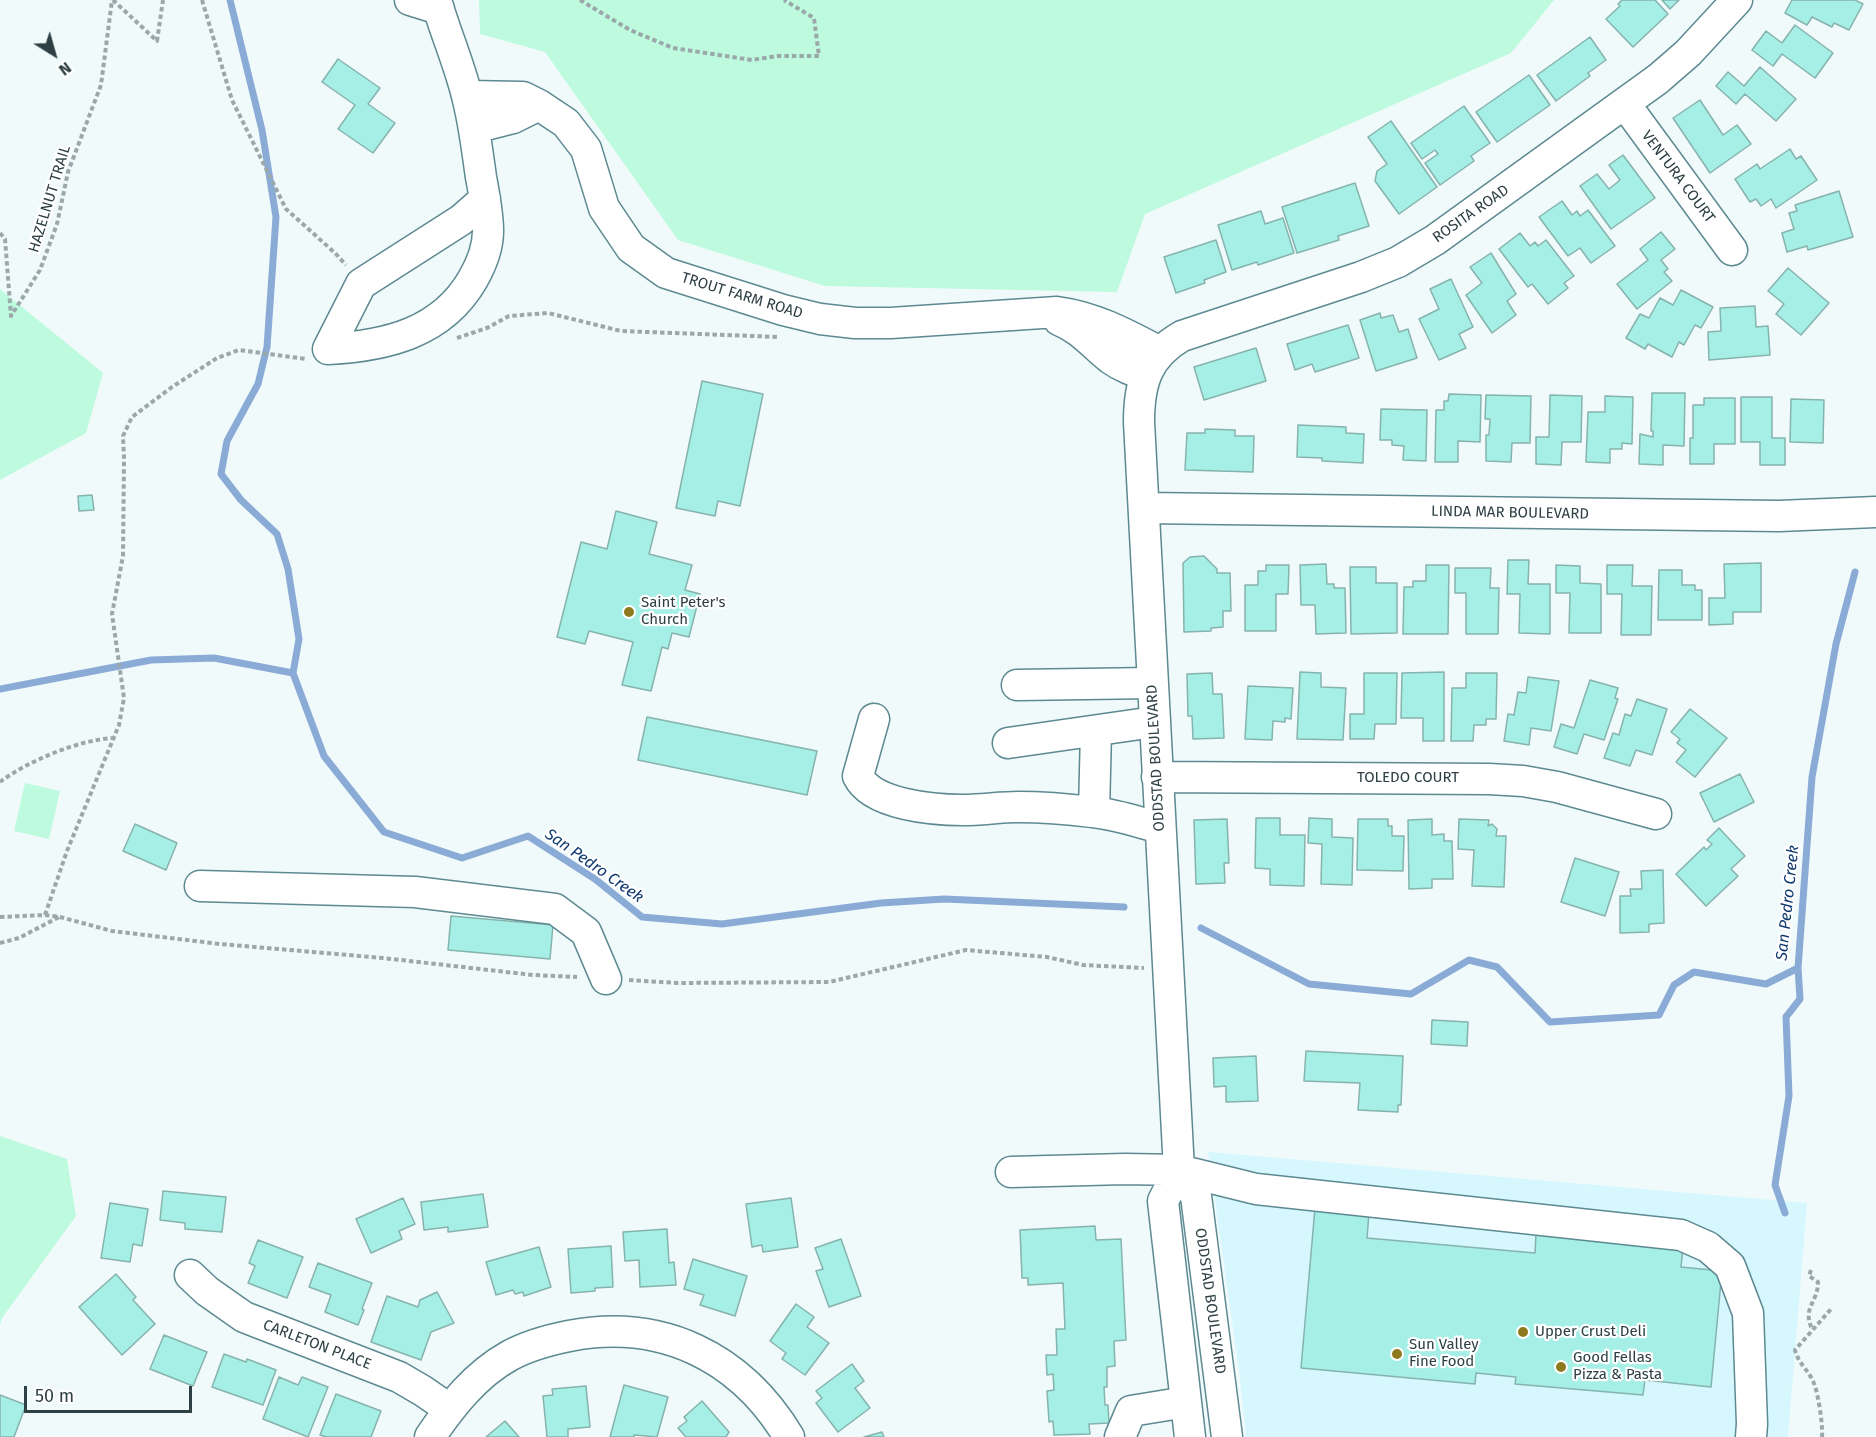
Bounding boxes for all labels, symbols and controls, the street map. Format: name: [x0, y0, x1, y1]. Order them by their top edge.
north arrow: [24, 24, 84, 84]
text: N: [55, 58, 75, 80]
street label: VENTURA COURT: [1637, 127, 1719, 227]
street label: HAZELNUT TRAIL: [25, 143, 75, 255]
street label: ROSITA ROAD: [1429, 181, 1513, 247]
street label: TROUT FARM ROAD: [679, 269, 805, 323]
street label: LINDA MAR BOULEVARD: [1431, 503, 1589, 523]
place label: Saint Peter's Church: [641, 594, 726, 629]
marker: Saint Peter's Church: [622, 605, 636, 619]
street label: ODDSTAD BOULEVARD: [1143, 684, 1169, 832]
street label: TOLEDO COURT: [1357, 769, 1459, 787]
water label: San Pedro Creek: [541, 825, 647, 907]
water label: San Pedro Creek: [1772, 844, 1804, 962]
street label: ODDSTAD BOULEVARD: [1191, 1227, 1229, 1375]
street label: CARLETON PLACE: [260, 1316, 374, 1374]
place label: Upper Crust Deli: [1535, 1323, 1646, 1341]
marker: Upper Crust Deli: [1516, 1325, 1530, 1339]
place label: Sun Valley Fine Food: [1409, 1336, 1479, 1371]
marker: Sun Valley Fine Food: [1390, 1347, 1404, 1361]
place label: Good Fellas Pizza & Pasta: [1573, 1349, 1662, 1384]
marker: Good Fellas Pizza & Pasta: [1554, 1360, 1568, 1374]
scale bar: [27, 1374, 195, 1412]
text: 50 m: [35, 1385, 74, 1407]

